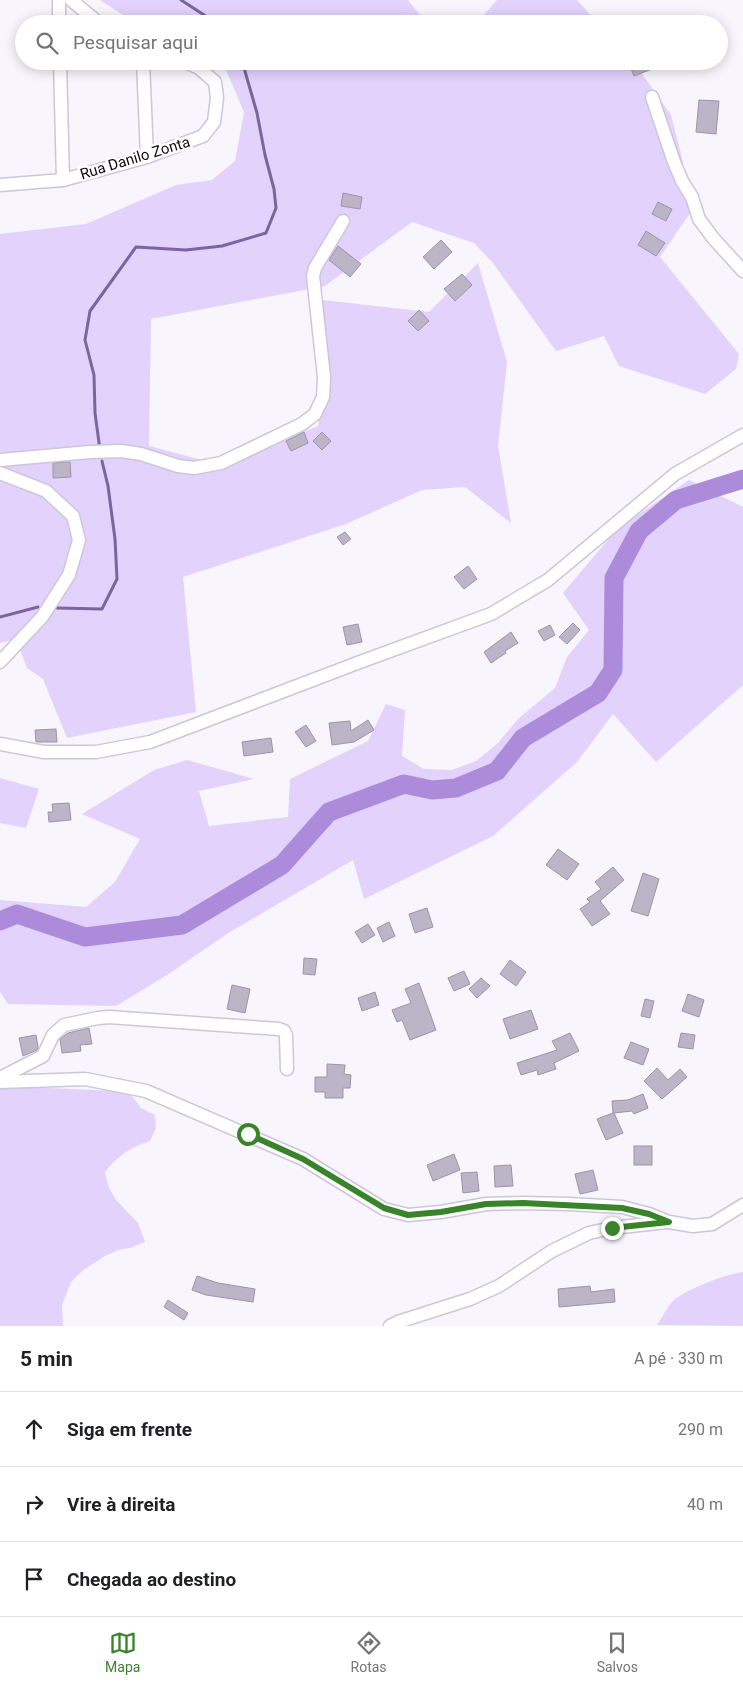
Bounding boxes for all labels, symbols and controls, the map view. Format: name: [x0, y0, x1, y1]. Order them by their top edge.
search box: [15, 15, 728, 70]
icon: search: [33, 29, 61, 57]
text: Pesquisar aqui: [73, 31, 198, 54]
street label: Rua Danilo Zonta: [78, 133, 192, 183]
route start: [237, 1123, 260, 1146]
route end: [601, 1217, 624, 1240]
text: 5 min: [20, 1347, 73, 1371]
text: A pé · 330 m: [634, 1349, 723, 1368]
icon: ahead: [20, 1415, 48, 1443]
text: Siga em frente: [67, 1418, 192, 1441]
text: 290 m: [678, 1420, 723, 1439]
icon: right: [20, 1490, 48, 1518]
text: Vire à direita: [67, 1493, 176, 1516]
text: 40 m: [687, 1495, 723, 1514]
icon: arrive: [20, 1565, 48, 1593]
text: Chegada ao destino: [67, 1568, 236, 1591]
tab: Mapa: [105, 1629, 140, 1675]
tab: Rotas: [351, 1629, 387, 1675]
tab: Salvos: [597, 1629, 638, 1675]

